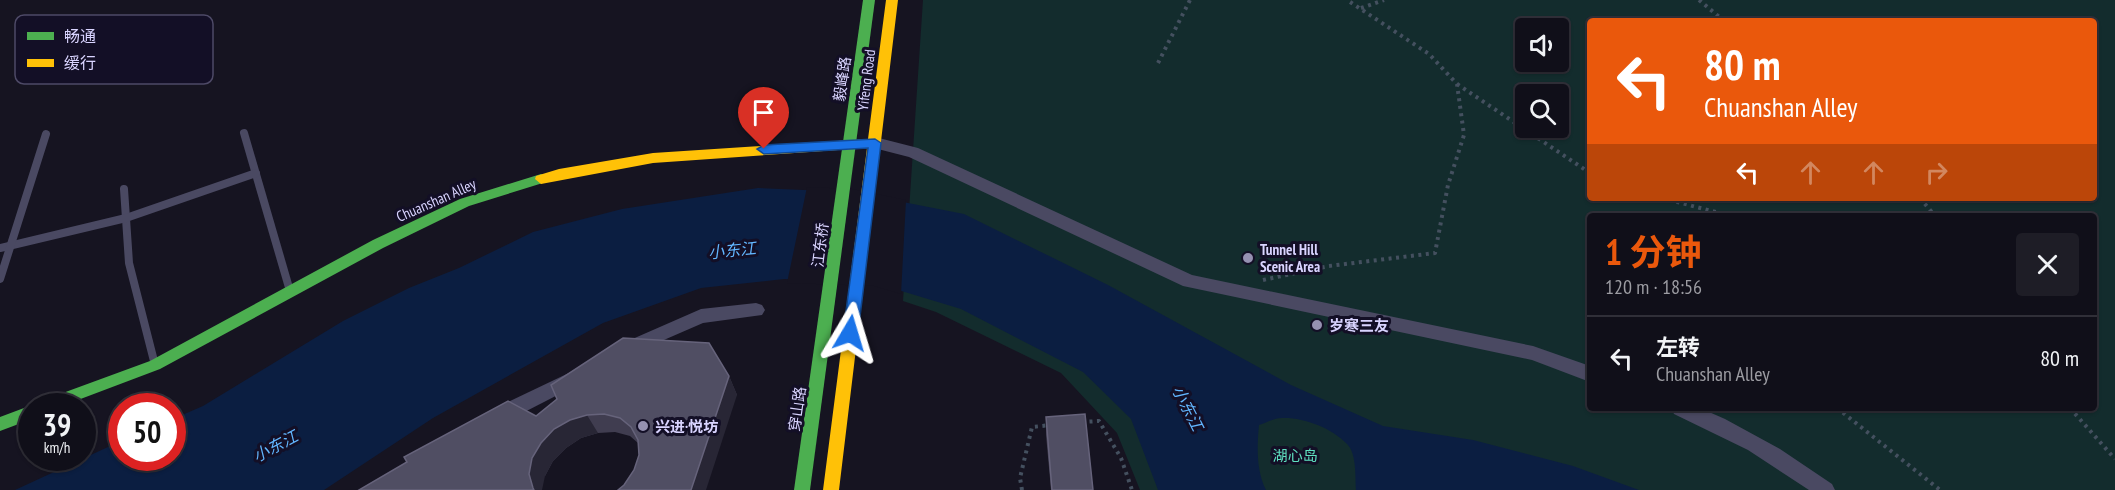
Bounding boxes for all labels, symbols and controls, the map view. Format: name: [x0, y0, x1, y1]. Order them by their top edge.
legend: [15, 15, 213, 84]
map controls: [1515, 18, 1569, 138]
button: sound: [1515, 18, 1569, 72]
text: 畅通: [64, 26, 96, 46]
text: 80 m: [1704, 37, 1781, 92]
icon: left: [1605, 42, 1683, 120]
street label: Yifeng Road: [853, 48, 879, 112]
text: 缓行: [64, 53, 96, 73]
street label: 毅峰路: [829, 55, 855, 103]
button: search: [1515, 84, 1569, 138]
pin: [738, 87, 789, 149]
text: Chuanshan Alley: [1704, 90, 1857, 124]
icon: arrive: [747, 96, 780, 129]
icon: left: [1731, 156, 1764, 189]
icon: ahead: [1794, 156, 1827, 189]
icon: ahead: [1857, 156, 1890, 189]
icon: right: [1920, 156, 1953, 189]
street label: Chuanshan Alley: [393, 174, 479, 226]
street label: 江东桥: [808, 222, 832, 268]
text: 1 分钟: [1605, 228, 1702, 275]
button: close: [2016, 233, 2079, 296]
water label: 小东江: [707, 237, 759, 262]
place label: Tunnel Hill Scenic Area: [1260, 240, 1320, 276]
marker: Tunnel Hill Scenic Area: [1241, 251, 1255, 265]
text: 120 m · 18:56: [1605, 274, 1702, 300]
position arrow: [818, 301, 882, 365]
place label: 岁寒三友: [1329, 316, 1389, 335]
marker: 岁寒三友: [1310, 318, 1324, 332]
text: 左转: [1656, 333, 1700, 361]
icon: left: [1605, 342, 1638, 375]
text: 80 m: [2040, 344, 2079, 372]
text: Chuanshan Alley: [1656, 361, 1770, 387]
water label: 小东江: [1168, 382, 1209, 436]
street label: 穿山路: [784, 385, 810, 433]
speed limit sign: 50: [108, 393, 186, 471]
text: 39: [43, 405, 71, 444]
place label: 兴进·悦坊: [655, 417, 718, 436]
marker: 兴进·悦坊: [636, 419, 650, 433]
water label: 小东江: [249, 425, 303, 466]
text: km/h: [44, 438, 70, 457]
park label: 湖心岛: [1272, 446, 1318, 465]

